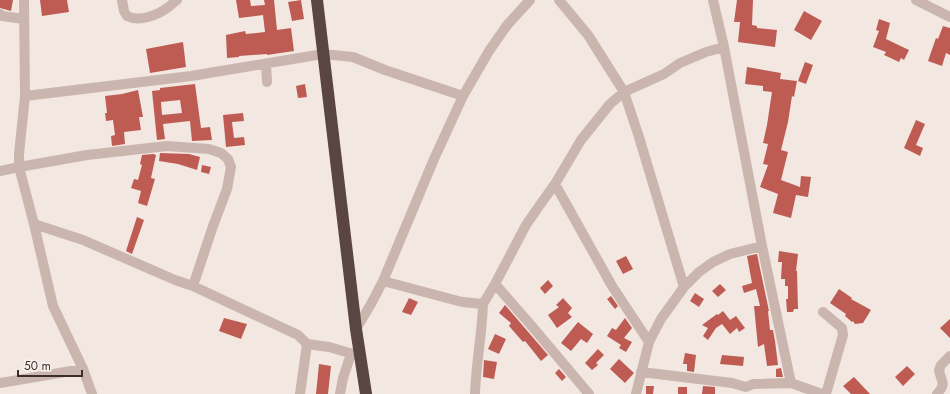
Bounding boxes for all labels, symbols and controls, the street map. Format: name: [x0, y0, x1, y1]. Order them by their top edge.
scale bar: [18, 352, 82, 378]
text: 50 m: [24, 357, 51, 375]

